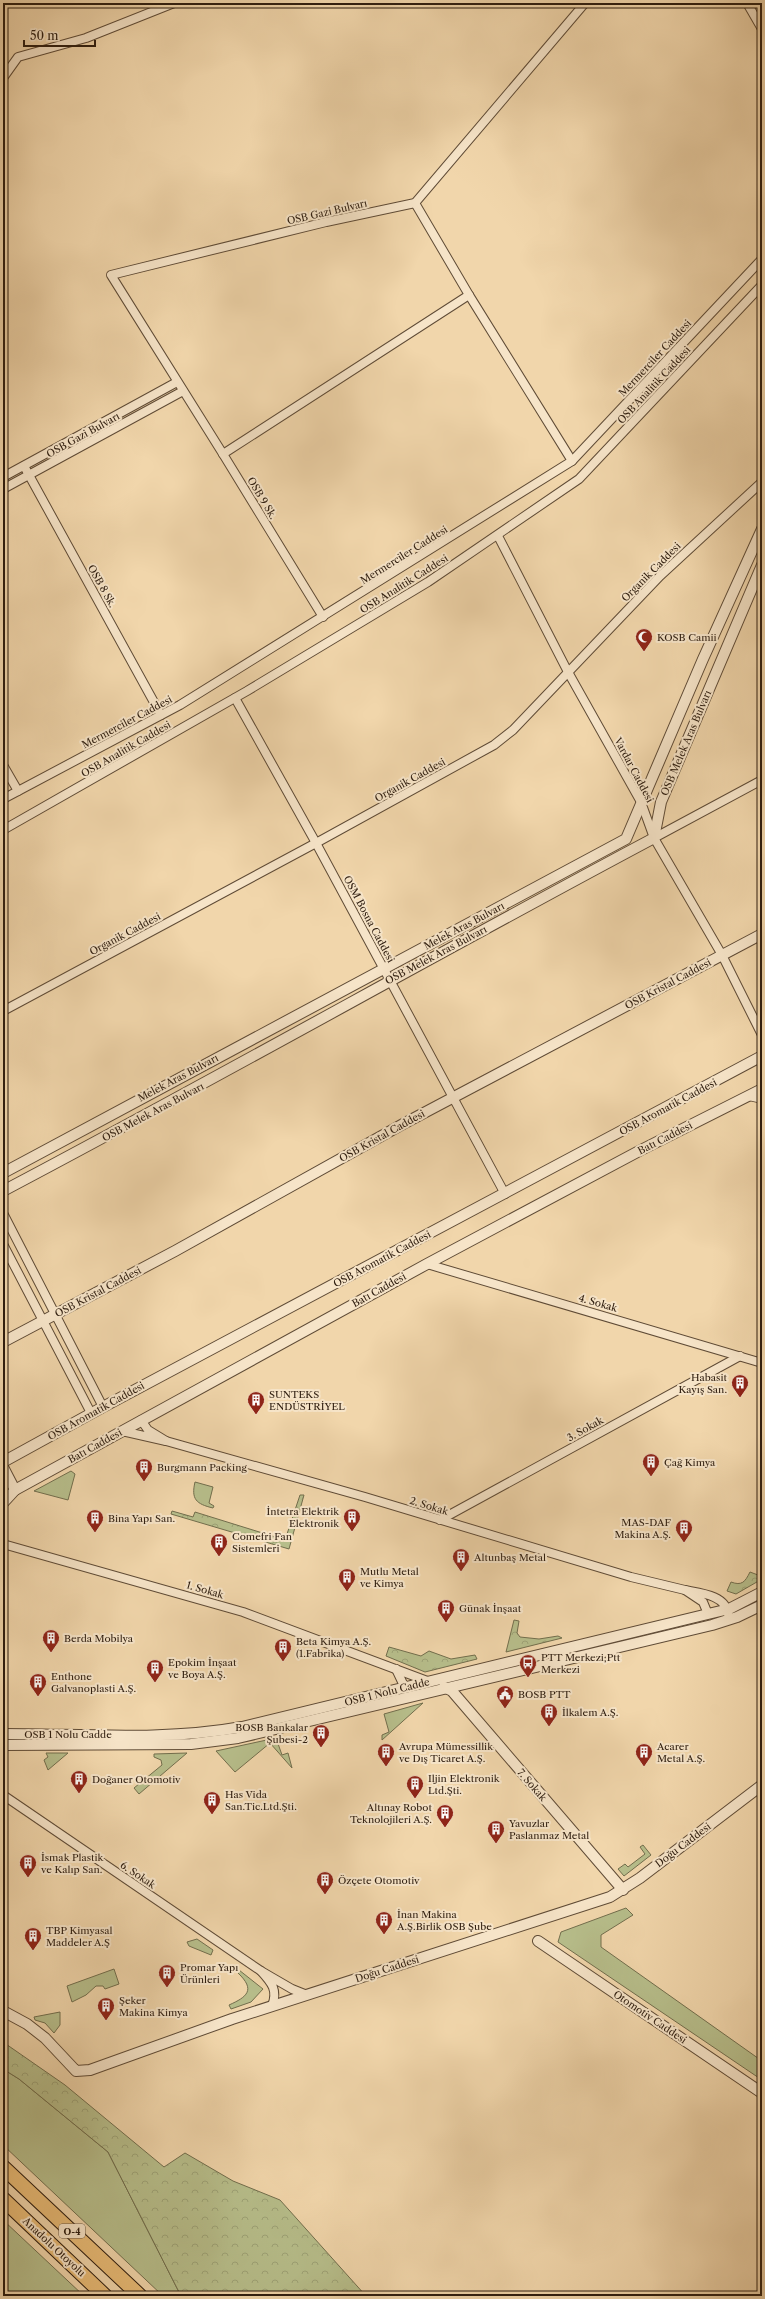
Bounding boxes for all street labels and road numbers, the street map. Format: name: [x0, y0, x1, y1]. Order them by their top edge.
street label: OSB Gazi Bulvarı: [286, 196, 368, 228]
street label: Mermerciler Caddesi: [616, 317, 694, 399]
street label: OSB Analitik Caddesi: [615, 343, 693, 427]
street label: OSB Gazi Bulvarı: [44, 409, 122, 461]
street label: OSB 9 Sk.: [244, 475, 280, 522]
street label: Mermerciler Caddesi: [358, 523, 450, 587]
street label: Organik Caddesi: [619, 540, 683, 604]
street label: OSB Analitik Caddesi: [358, 552, 450, 616]
street label: OSB 8 Sk.: [85, 562, 119, 610]
street label: OSB Melek Aras Bulvarı: [658, 688, 714, 798]
street label: Mermerciler Caddesi: [80, 693, 174, 751]
street label: OSB Analitik Caddesi: [79, 718, 173, 780]
street label: Vardar Caddesi: [611, 734, 657, 805]
street label: Organik Caddesi: [372, 755, 448, 805]
street label: OSM Bosna Caddesi: [341, 873, 397, 965]
street label: Melek Aras Bulvarı: [421, 899, 507, 953]
street label: Organik Caddesi: [87, 910, 163, 958]
street label: OSB Melek Aras Bulvarı: [383, 923, 489, 987]
street label: OSB Kristal Caddesi: [623, 956, 713, 1012]
street label: Melek Aras Bulvarı: [135, 1051, 221, 1105]
street label: OSB Aromatik Caddesi: [617, 1076, 719, 1138]
street label: OSB Melek Aras Bulvarı: [100, 1080, 206, 1144]
street label: OSB Kristal Caddesi: [337, 1107, 427, 1165]
street label: Batı Caddesi: [635, 1119, 695, 1157]
street label: OSB Aromatik Caddesi: [331, 1228, 433, 1290]
street label: OSB Kristal Caddesi: [53, 1264, 143, 1320]
street label: Batı Caddesi: [350, 1270, 408, 1310]
street label: 4. Sokak: [577, 1291, 620, 1315]
street label: OSB Aromatik Caddesi: [45, 1379, 147, 1443]
street label: 3. Sokak: [565, 1413, 607, 1444]
street label: Batı Caddesi: [66, 1426, 124, 1466]
street label: 2. Sokak: [408, 1494, 451, 1518]
street label: 1. Sokak: [185, 1578, 226, 1602]
street label: OSB 1 Nolu Cadde: [343, 1675, 431, 1709]
street label: OSB 1 Nolu Cadde: [24, 1728, 112, 1741]
street label: 7. Sokak: [514, 1766, 550, 1805]
street label: Doğu Caddesi: [653, 1820, 713, 1870]
street label: 6. Sokak: [118, 1858, 159, 1892]
street label: Doğu Caddesi: [353, 1953, 421, 1985]
street label: Otomotiv Caddesi: [611, 1988, 689, 2046]
street label: Anadolu Otoyolu: [19, 2214, 88, 2279]
road number: O-4: [59, 2224, 85, 2238]

